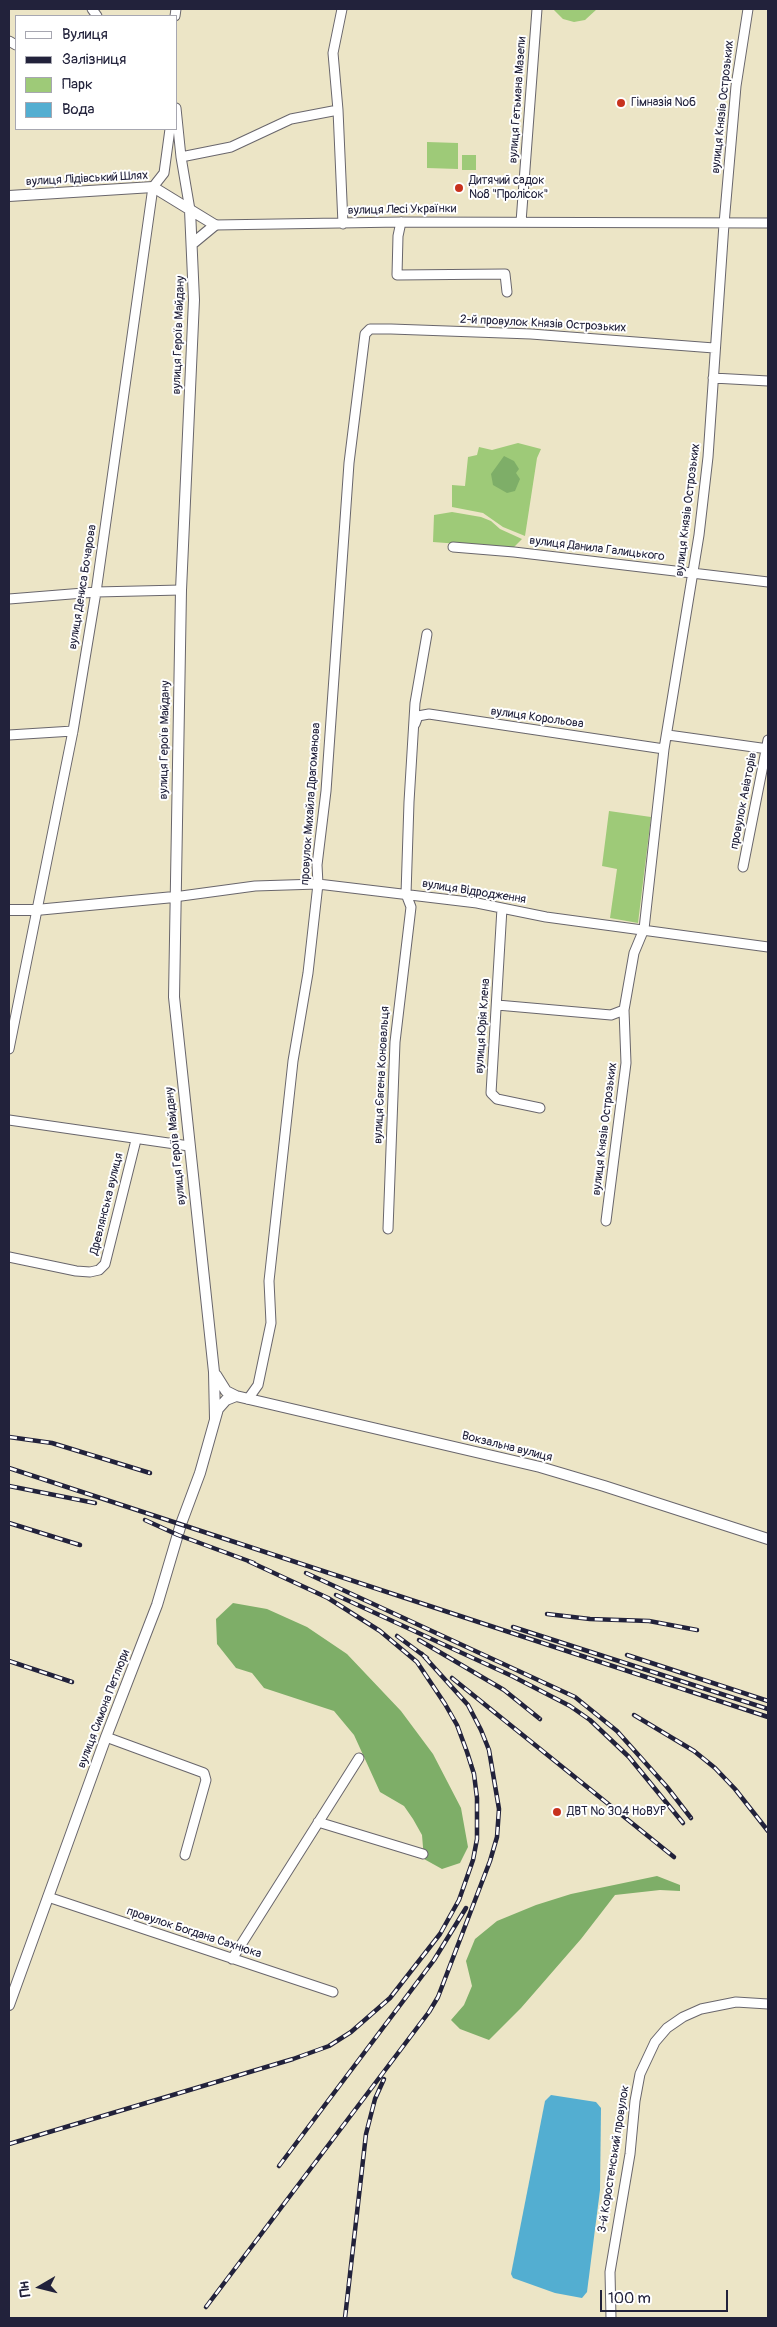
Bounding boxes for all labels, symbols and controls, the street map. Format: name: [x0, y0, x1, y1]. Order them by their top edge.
legend: [15, 15, 178, 130]
text: Вулиця: [62, 25, 108, 44]
street label: вулиця Гетьмана Мазепи: [506, 36, 530, 164]
street label: вулиця Князів Острозьких: [709, 40, 737, 174]
text: Залізниця: [62, 50, 126, 69]
text: Парк: [62, 75, 93, 94]
place label: Гімназія №6: [631, 96, 696, 110]
marker: Гімназія №6: [615, 97, 627, 109]
text: Вода: [62, 100, 95, 119]
street label: вулиця Лідівський Шлях: [26, 169, 148, 189]
place label: Дитячий садок №8 "Пролісок": [469, 174, 548, 202]
marker: Дитячий садок №8 "Пролісок": [453, 182, 465, 194]
street label: вулиця Лесі Українки: [348, 202, 456, 218]
street label: вулиця Героїв Майдану: [170, 275, 188, 395]
street label: 2-й провулок Князів Острозьких: [460, 312, 626, 336]
street label: вулиця Князів Острозьких: [673, 443, 703, 577]
street label: вулиця Дениса Бочарова: [66, 524, 100, 650]
street label: вулиця Данила Галицького: [529, 534, 665, 564]
street label: вулиця Героїв Майдану: [157, 681, 173, 799]
street label: вулиця Корольова: [490, 704, 584, 732]
street label: провулок Михайла Драгоманова: [298, 722, 324, 886]
street label: провулок Авіаторів: [728, 751, 760, 851]
street label: вулиця Відродження: [421, 877, 527, 907]
street label: вулиця Юрія Клена: [472, 978, 494, 1074]
street label: вулиця Євгена Коновальця: [371, 1006, 393, 1144]
street label: вулиця Князів Острозьких: [590, 1062, 620, 1196]
street label: вулиця Героїв Майдану: [163, 1086, 189, 1206]
street label: Древлянська вулиця: [87, 1152, 127, 1256]
street label: Вокзальна вулиця: [460, 1429, 554, 1465]
street label: вулиця Симона Петлюри: [75, 1648, 133, 1770]
place label: ДВТ № 304 НоВУР: [567, 1805, 666, 1819]
marker: ДВТ № 304 НоВУР: [551, 1806, 563, 1818]
street label: провулок Богдана Сахнюка: [125, 1904, 263, 1962]
street label: 3-й Коростенський провулок: [595, 2084, 633, 2234]
north arrow: [15, 2262, 65, 2312]
text: Пн: [15, 2280, 34, 2298]
scale bar: [602, 2280, 730, 2312]
text: 100 m: [608, 2289, 651, 2308]

